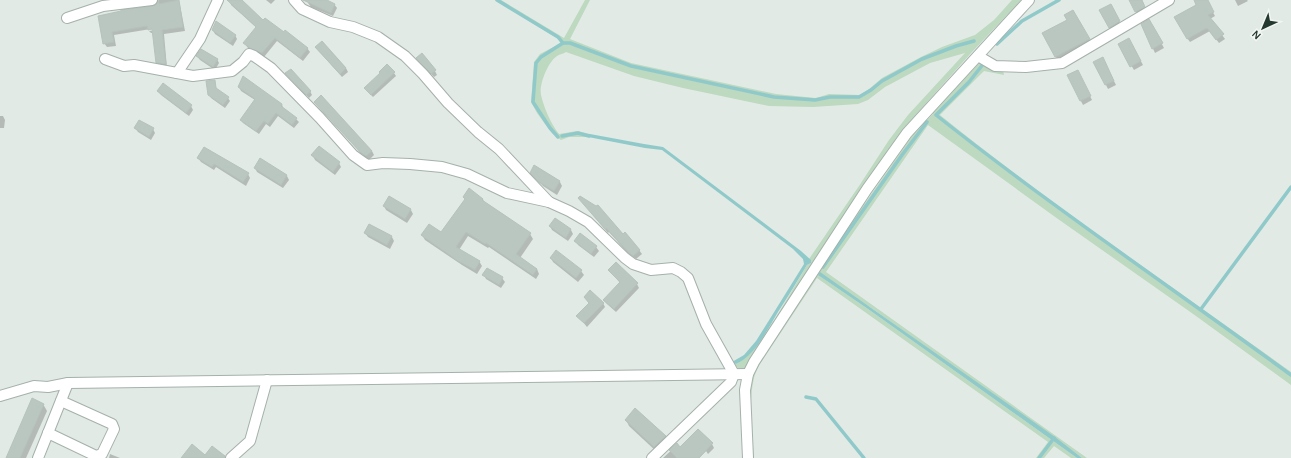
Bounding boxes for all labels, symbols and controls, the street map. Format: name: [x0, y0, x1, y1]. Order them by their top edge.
north arrow: [1243, 8, 1283, 48]
text: N: [1249, 27, 1264, 42]

